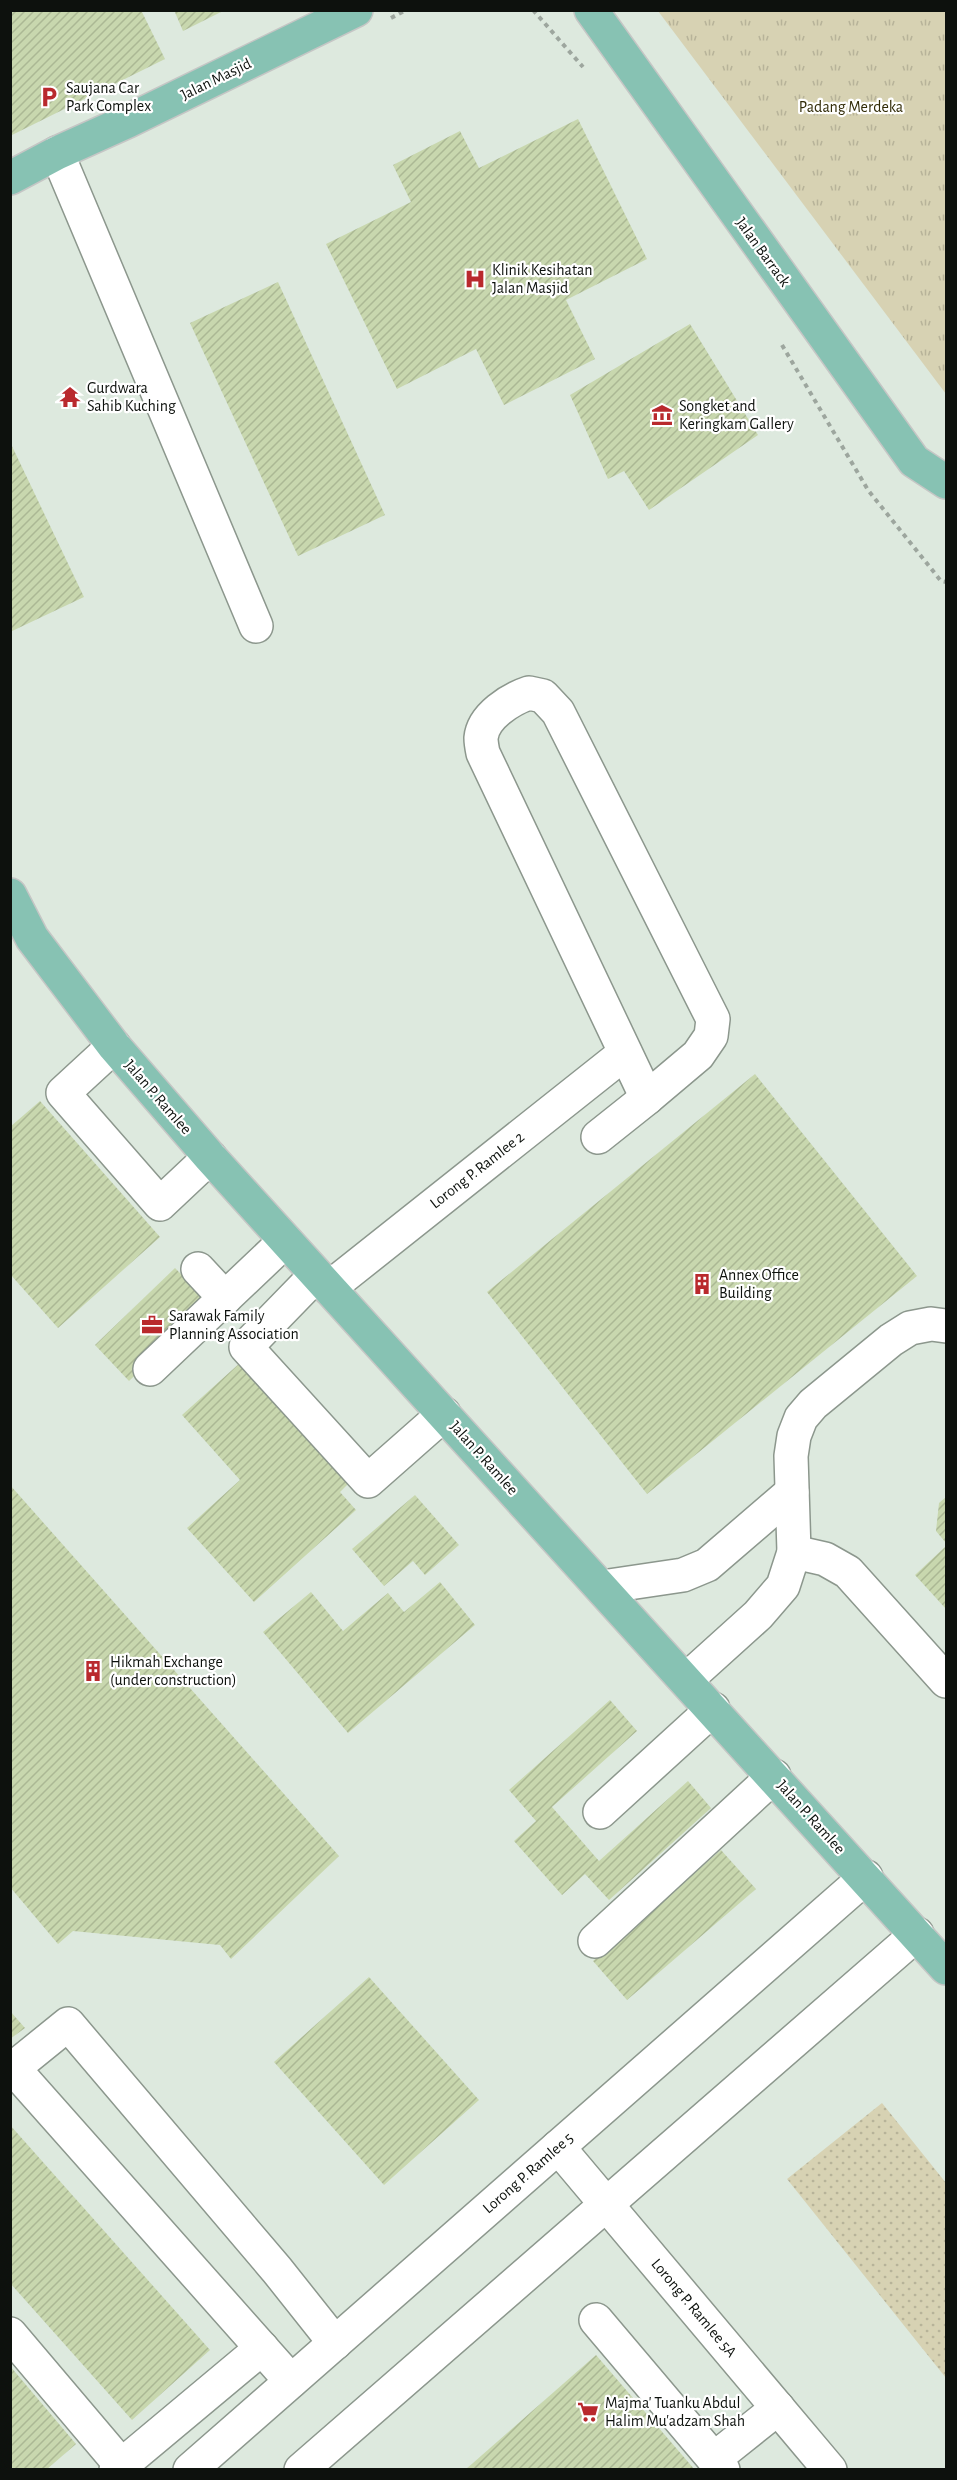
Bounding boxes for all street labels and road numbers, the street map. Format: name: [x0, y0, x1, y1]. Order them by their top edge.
street label: Jalan Masjid: [178, 55, 254, 104]
street label: Jalan Barrack: [733, 215, 794, 290]
street label: Jalan P. Ramlee: [121, 1057, 195, 1137]
street label: Lorong P. Ramlee 2: [427, 1128, 527, 1212]
street label: Jalan P. Ramlee: [447, 1418, 521, 1498]
street label: Jalan P. Ramlee: [774, 1777, 848, 1857]
street label: Lorong P. Ramlee 5: [480, 2130, 576, 2216]
street label: Lorong P. Ramlee 5A: [648, 2256, 740, 2360]

